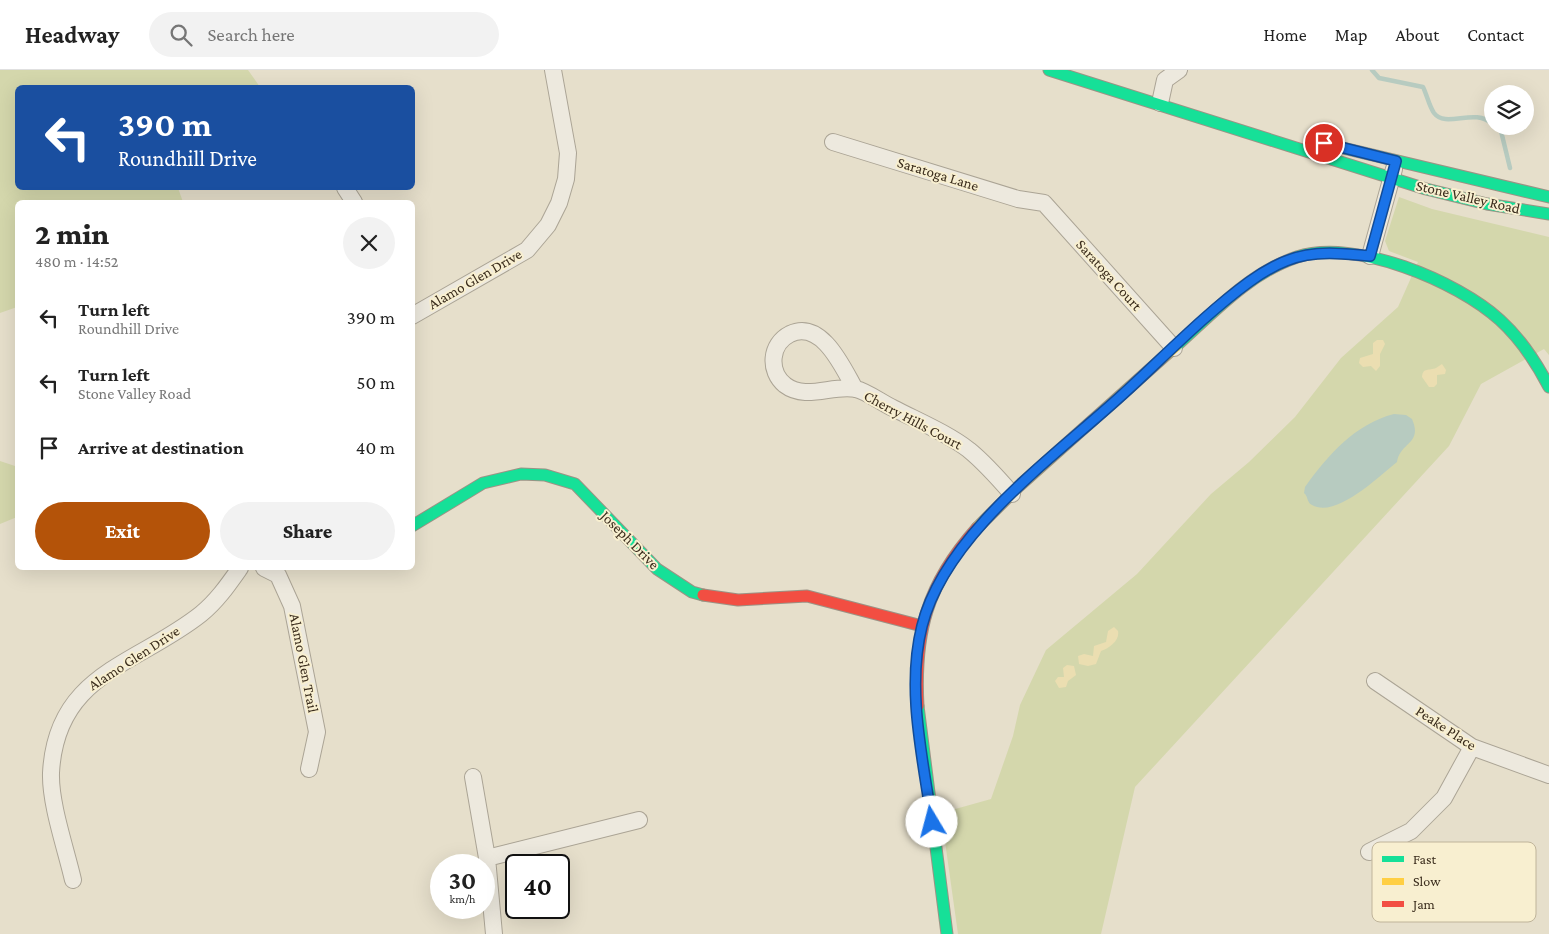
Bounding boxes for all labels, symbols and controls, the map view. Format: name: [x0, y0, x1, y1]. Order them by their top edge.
search box: [149, 12, 499, 57]
text: Headway: [25, 21, 119, 48]
icon: search: [167, 21, 195, 49]
text: Search here: [207, 24, 295, 45]
text: Home: [1264, 25, 1307, 45]
text: Map: [1335, 25, 1367, 45]
text: About: [1395, 25, 1439, 45]
text: Contact: [1467, 25, 1524, 45]
map controls: [1484, 85, 1534, 135]
button: layers: [1484, 85, 1534, 135]
icon: left: [35, 105, 100, 170]
text: 390 m: [118, 105, 212, 144]
pin: [1303, 122, 1345, 164]
icon: arrive: [1310, 129, 1338, 157]
text: Roundhill Drive: [118, 146, 257, 171]
street label: Saratoga Lane: [895, 154, 981, 195]
street label: Stone Valley Road: [1414, 177, 1522, 218]
text: 2 min: [35, 217, 109, 250]
button: close: [343, 217, 395, 269]
street label: Saratoga Court: [1072, 236, 1146, 315]
street label: Alamo Glen Drive: [425, 246, 525, 312]
text: 480 m · 14:52: [35, 253, 118, 270]
text: Turn left: [78, 299, 150, 320]
icon: left: [35, 304, 63, 332]
text: 390 m: [347, 307, 395, 328]
text: Roundhill Drive: [78, 320, 179, 337]
text: Turn left: [78, 364, 150, 385]
icon: left: [35, 369, 63, 397]
text: 50 m: [356, 372, 395, 393]
text: Stone Valley Road: [78, 385, 191, 402]
street label: Cherry Hills Court: [861, 387, 966, 454]
icon: arrive: [35, 434, 63, 462]
text: Arrive at destination: [78, 437, 244, 458]
text: 40 m: [356, 437, 395, 458]
button: Exit: [35, 502, 210, 560]
button: Share: [220, 502, 395, 560]
street label: Joseph Drive: [595, 506, 663, 573]
street label: Alamo Glen Trail: [287, 612, 321, 714]
street label: Alamo Glen Drive: [86, 622, 183, 693]
street label: Peake Place: [1413, 703, 1479, 754]
position arrow: [905, 795, 957, 847]
legend: [1372, 842, 1536, 922]
text: Fast: [1413, 851, 1437, 867]
speed limit sign: 40: [505, 854, 570, 919]
text: 30: [449, 867, 476, 894]
text: Slow: [1413, 873, 1441, 889]
text: km/h: [450, 892, 475, 906]
text: Jam: [1411, 896, 1435, 912]

